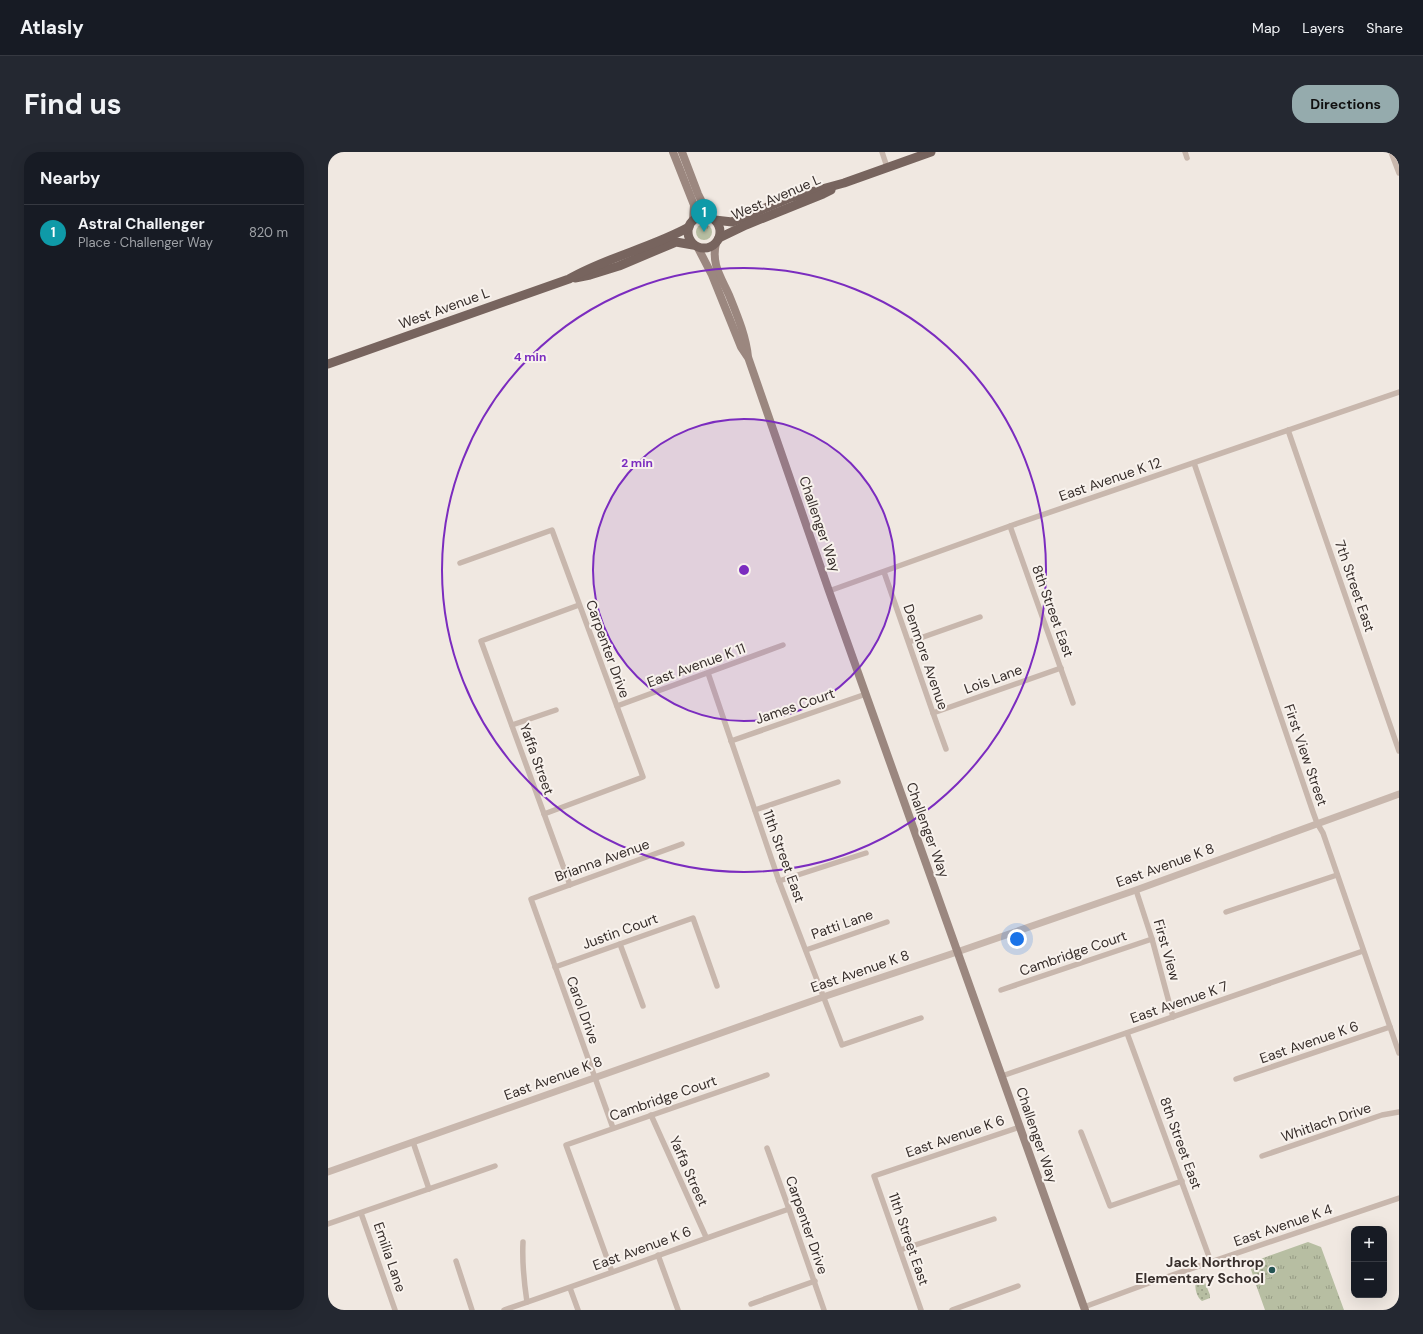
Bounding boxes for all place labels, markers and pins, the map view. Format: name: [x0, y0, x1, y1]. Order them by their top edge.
pin: 1: [691, 199, 717, 232]
centre of rings: [737, 563, 751, 577]
place label: Jack Northrop Elementary School: [1135, 1253, 1264, 1287]
marker: Jack Northrop Elementary School: [1267, 1265, 1277, 1275]

